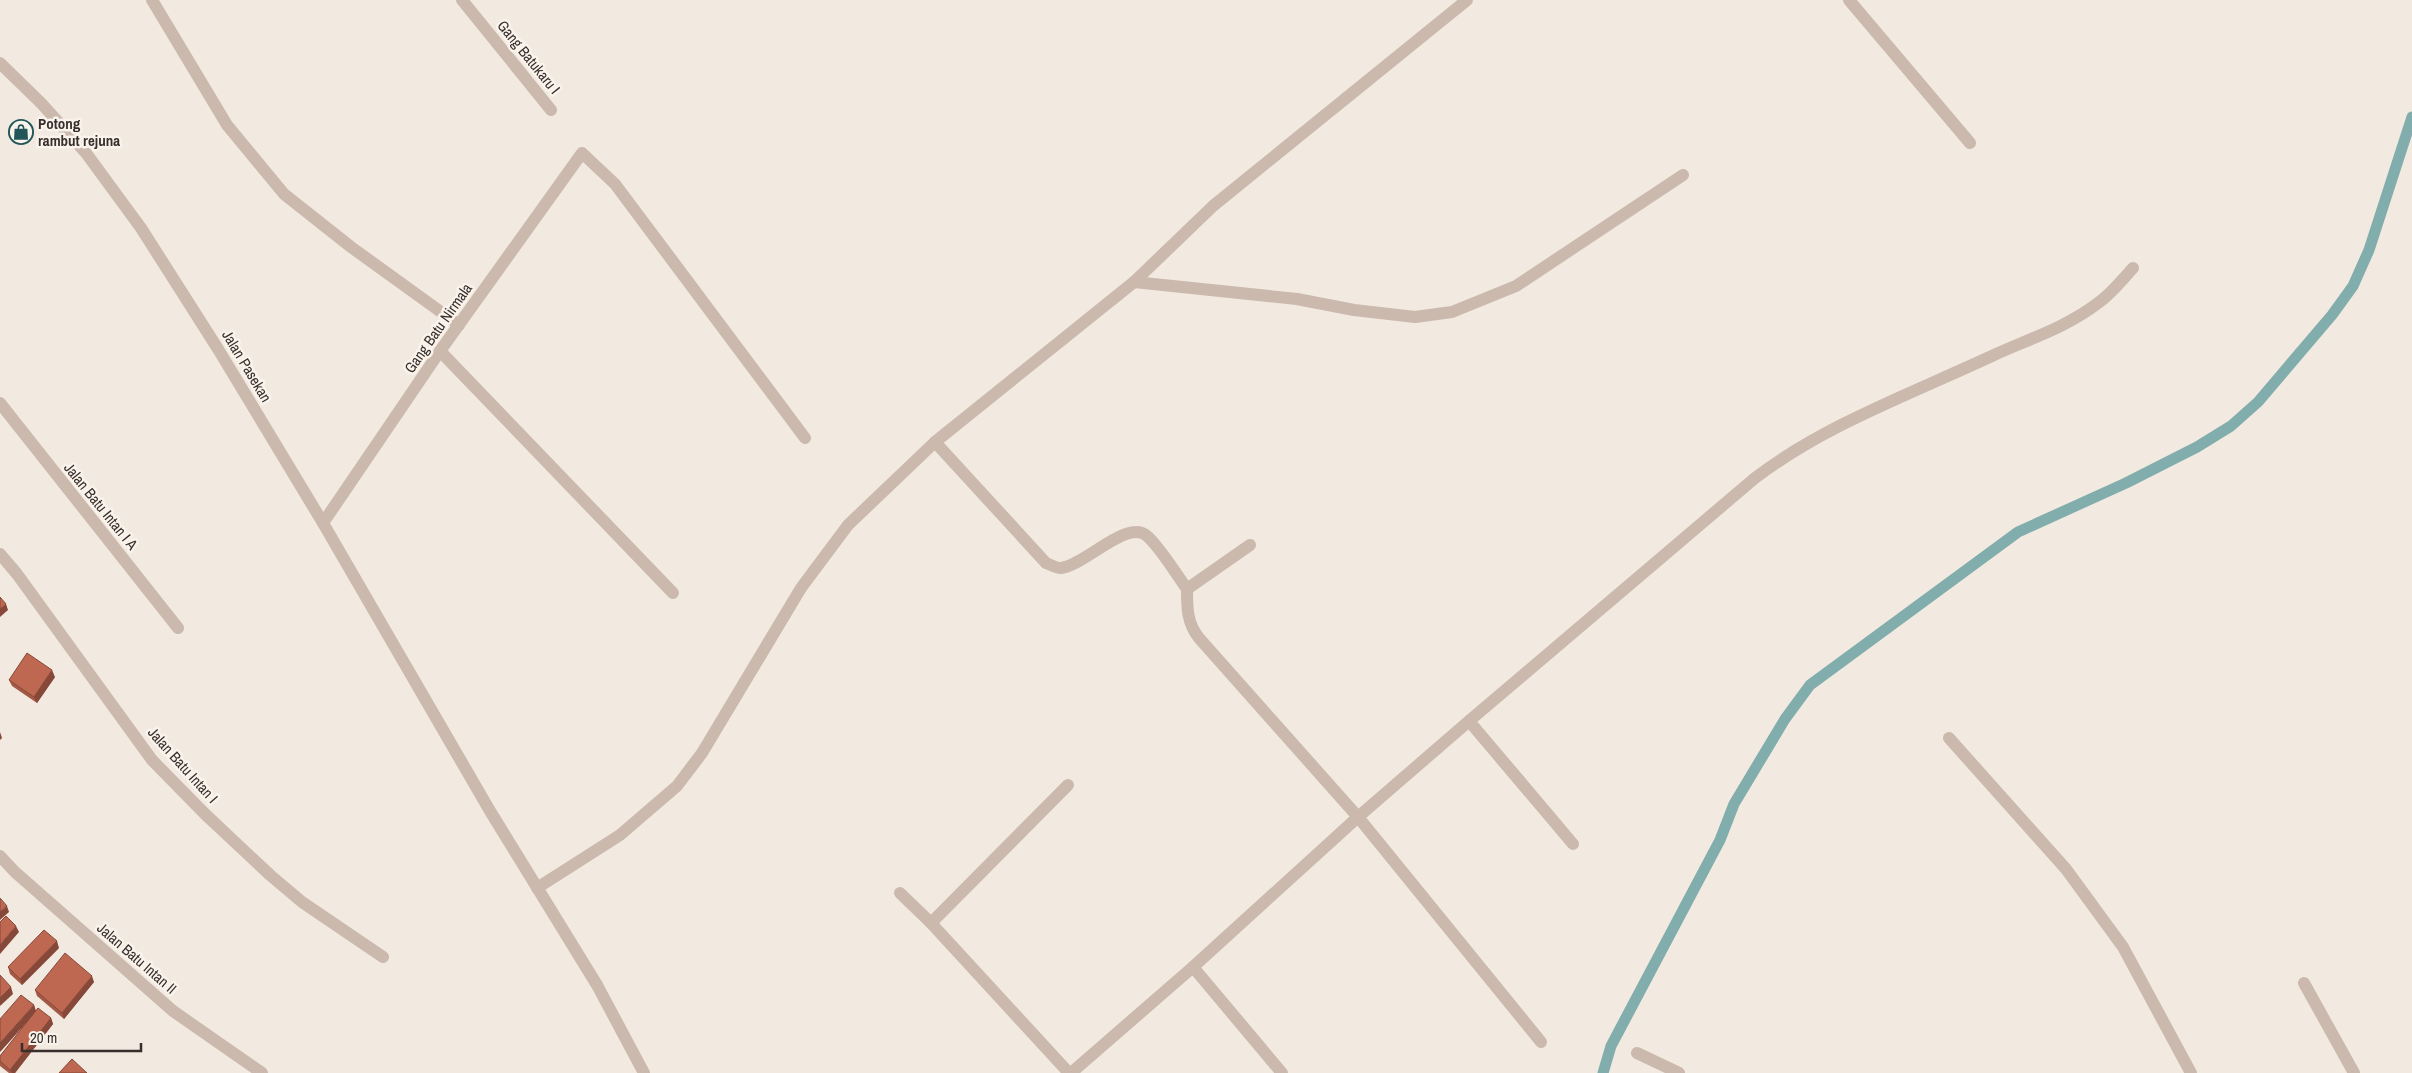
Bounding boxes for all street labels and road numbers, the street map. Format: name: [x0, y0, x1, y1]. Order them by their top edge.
street label: Gang Batukaru I: [493, 16, 565, 98]
street label: Gang Batu Nirmala: [399, 279, 477, 377]
street label: Jalan Pasekan: [217, 326, 277, 406]
street label: Jalan Batu Intan I A: [59, 458, 143, 555]
street label: Jalan Batu Intan I: [143, 722, 223, 808]
street label: Jalan Batu Intan II: [93, 918, 181, 998]

